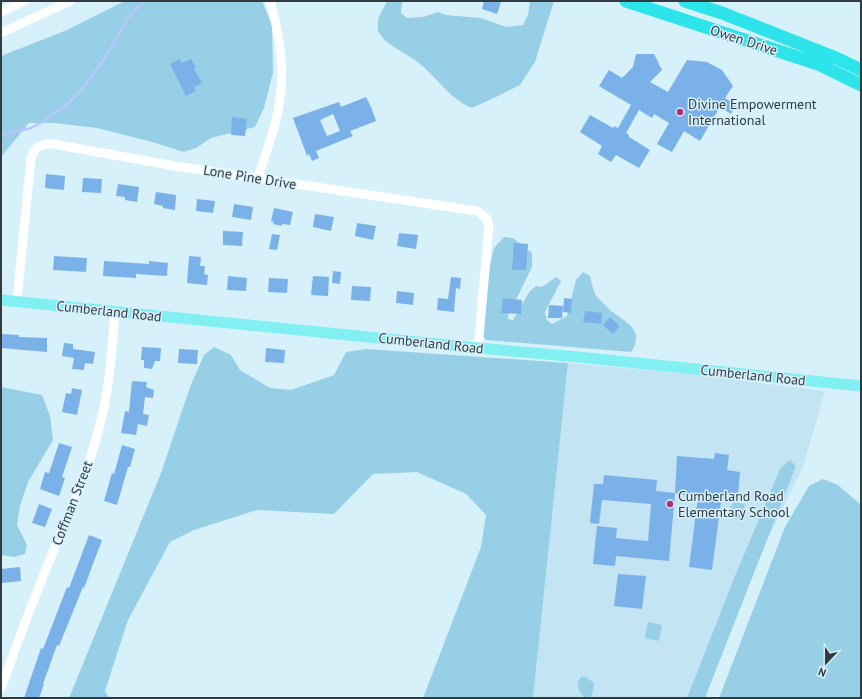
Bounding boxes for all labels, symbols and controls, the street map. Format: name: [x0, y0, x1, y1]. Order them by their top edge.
street label: Owen Drive: [708, 21, 780, 59]
place label: Divine Empowerment International: [688, 95, 817, 129]
marker: Divine Empowerment International: [675, 107, 685, 117]
street label: Lone Pine Drive: [202, 161, 298, 193]
street label: Cumberland Road: [55, 297, 163, 325]
street label: Cumberland Road: [377, 329, 485, 357]
street label: Cumberland Road: [699, 361, 807, 389]
street label: Coffman Street: [48, 458, 96, 548]
place label: Cumberland Road Elementary School: [678, 487, 790, 521]
marker: Cumberland Road Elementary School: [665, 499, 675, 509]
north arrow: [806, 643, 846, 683]
text: N: [816, 664, 828, 680]

